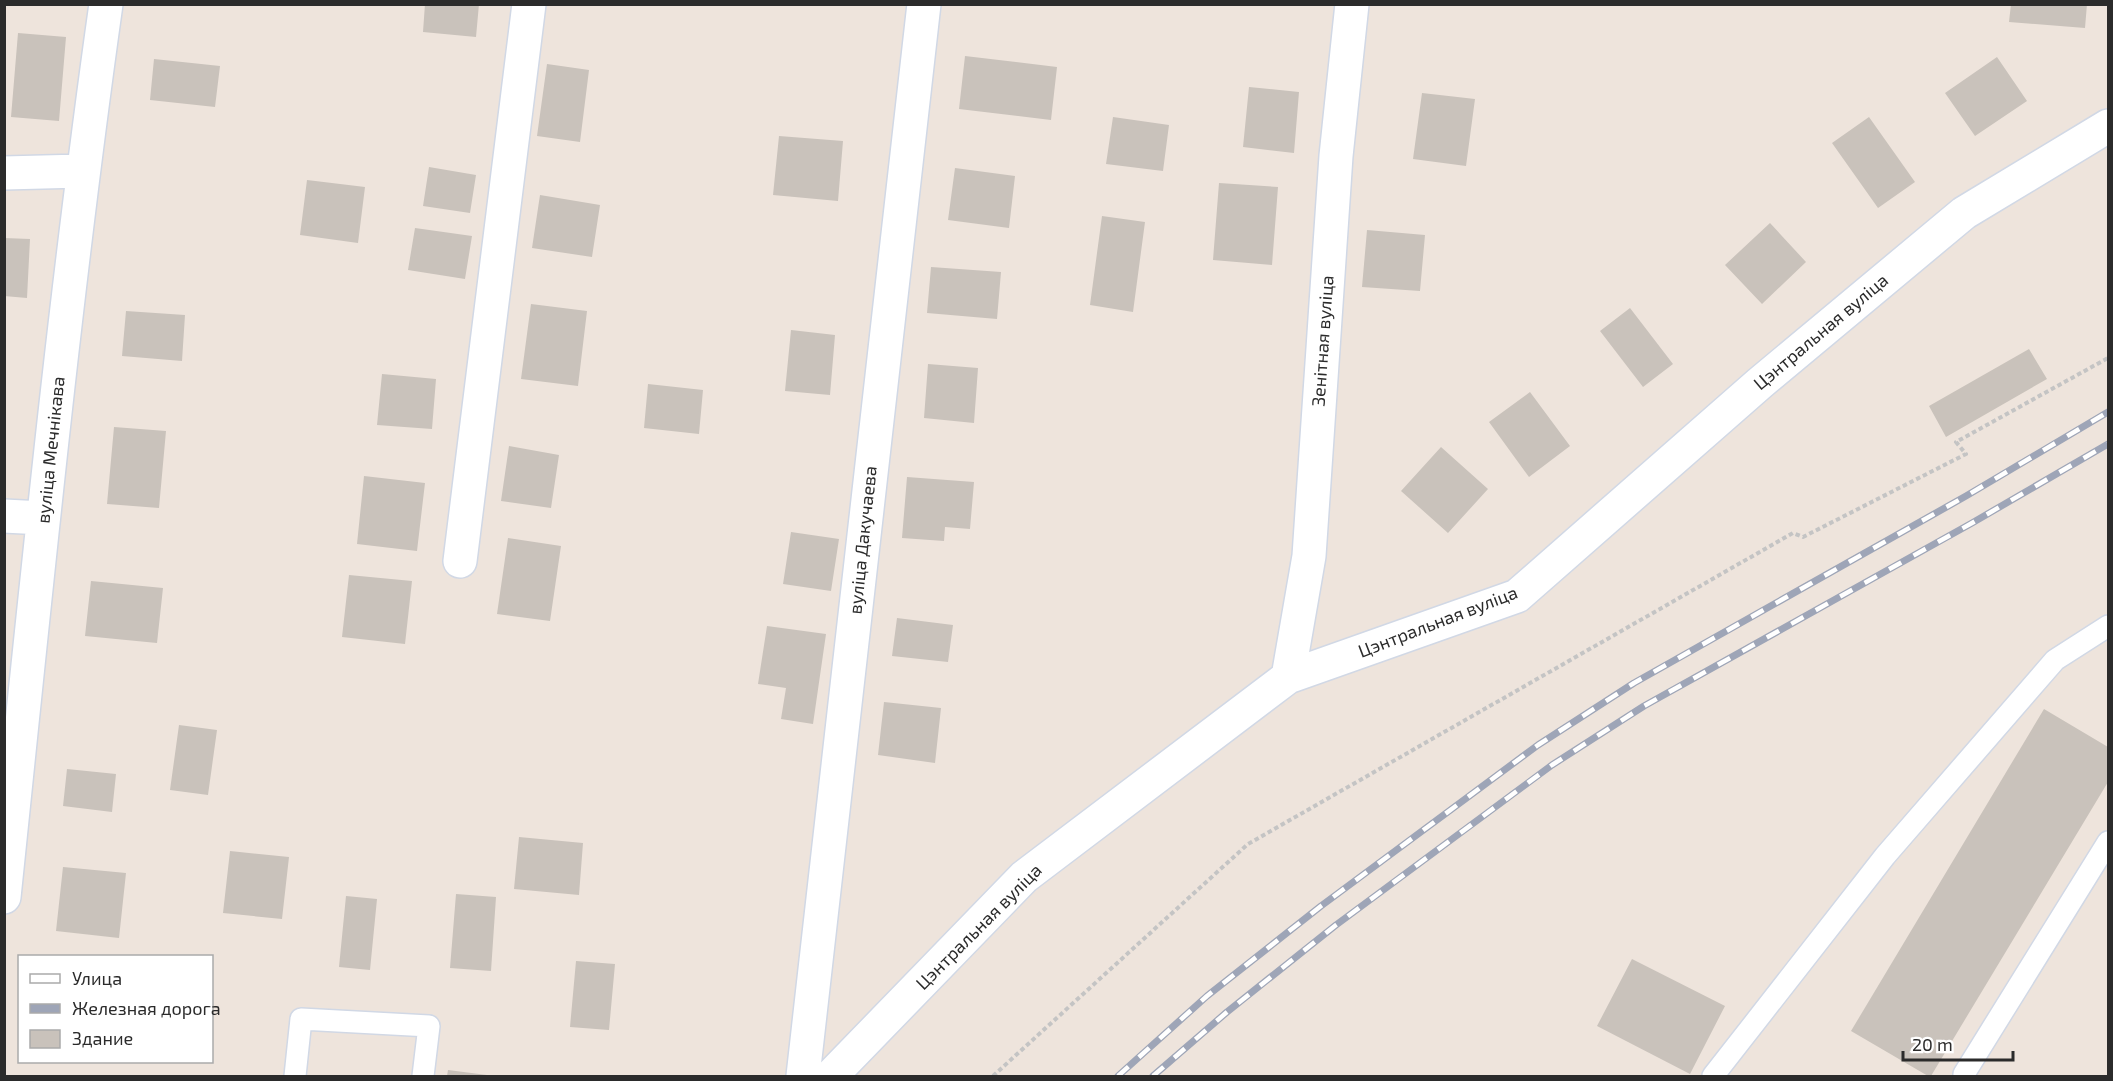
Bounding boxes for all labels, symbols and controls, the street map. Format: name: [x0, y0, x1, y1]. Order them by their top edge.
street label: Цэнтральная вуліца: [1749, 269, 1892, 394]
street label: Зенітная вуліца: [1306, 274, 1338, 407]
street label: вуліца Мечнікава: [31, 375, 69, 524]
street label: вуліца Дакучаева: [843, 465, 881, 615]
street label: Цэнтральная вуліца: [1355, 581, 1520, 662]
street label: Цэнтральная вуліца: [911, 859, 1046, 994]
legend: [18, 955, 213, 1063]
text: Улица: [72, 967, 122, 989]
text: Железная дорога: [72, 997, 221, 1019]
scale bar: [1903, 1024, 2012, 1062]
text: Здание: [72, 1027, 133, 1049]
text: 20 m: [1912, 1033, 1953, 1055]

